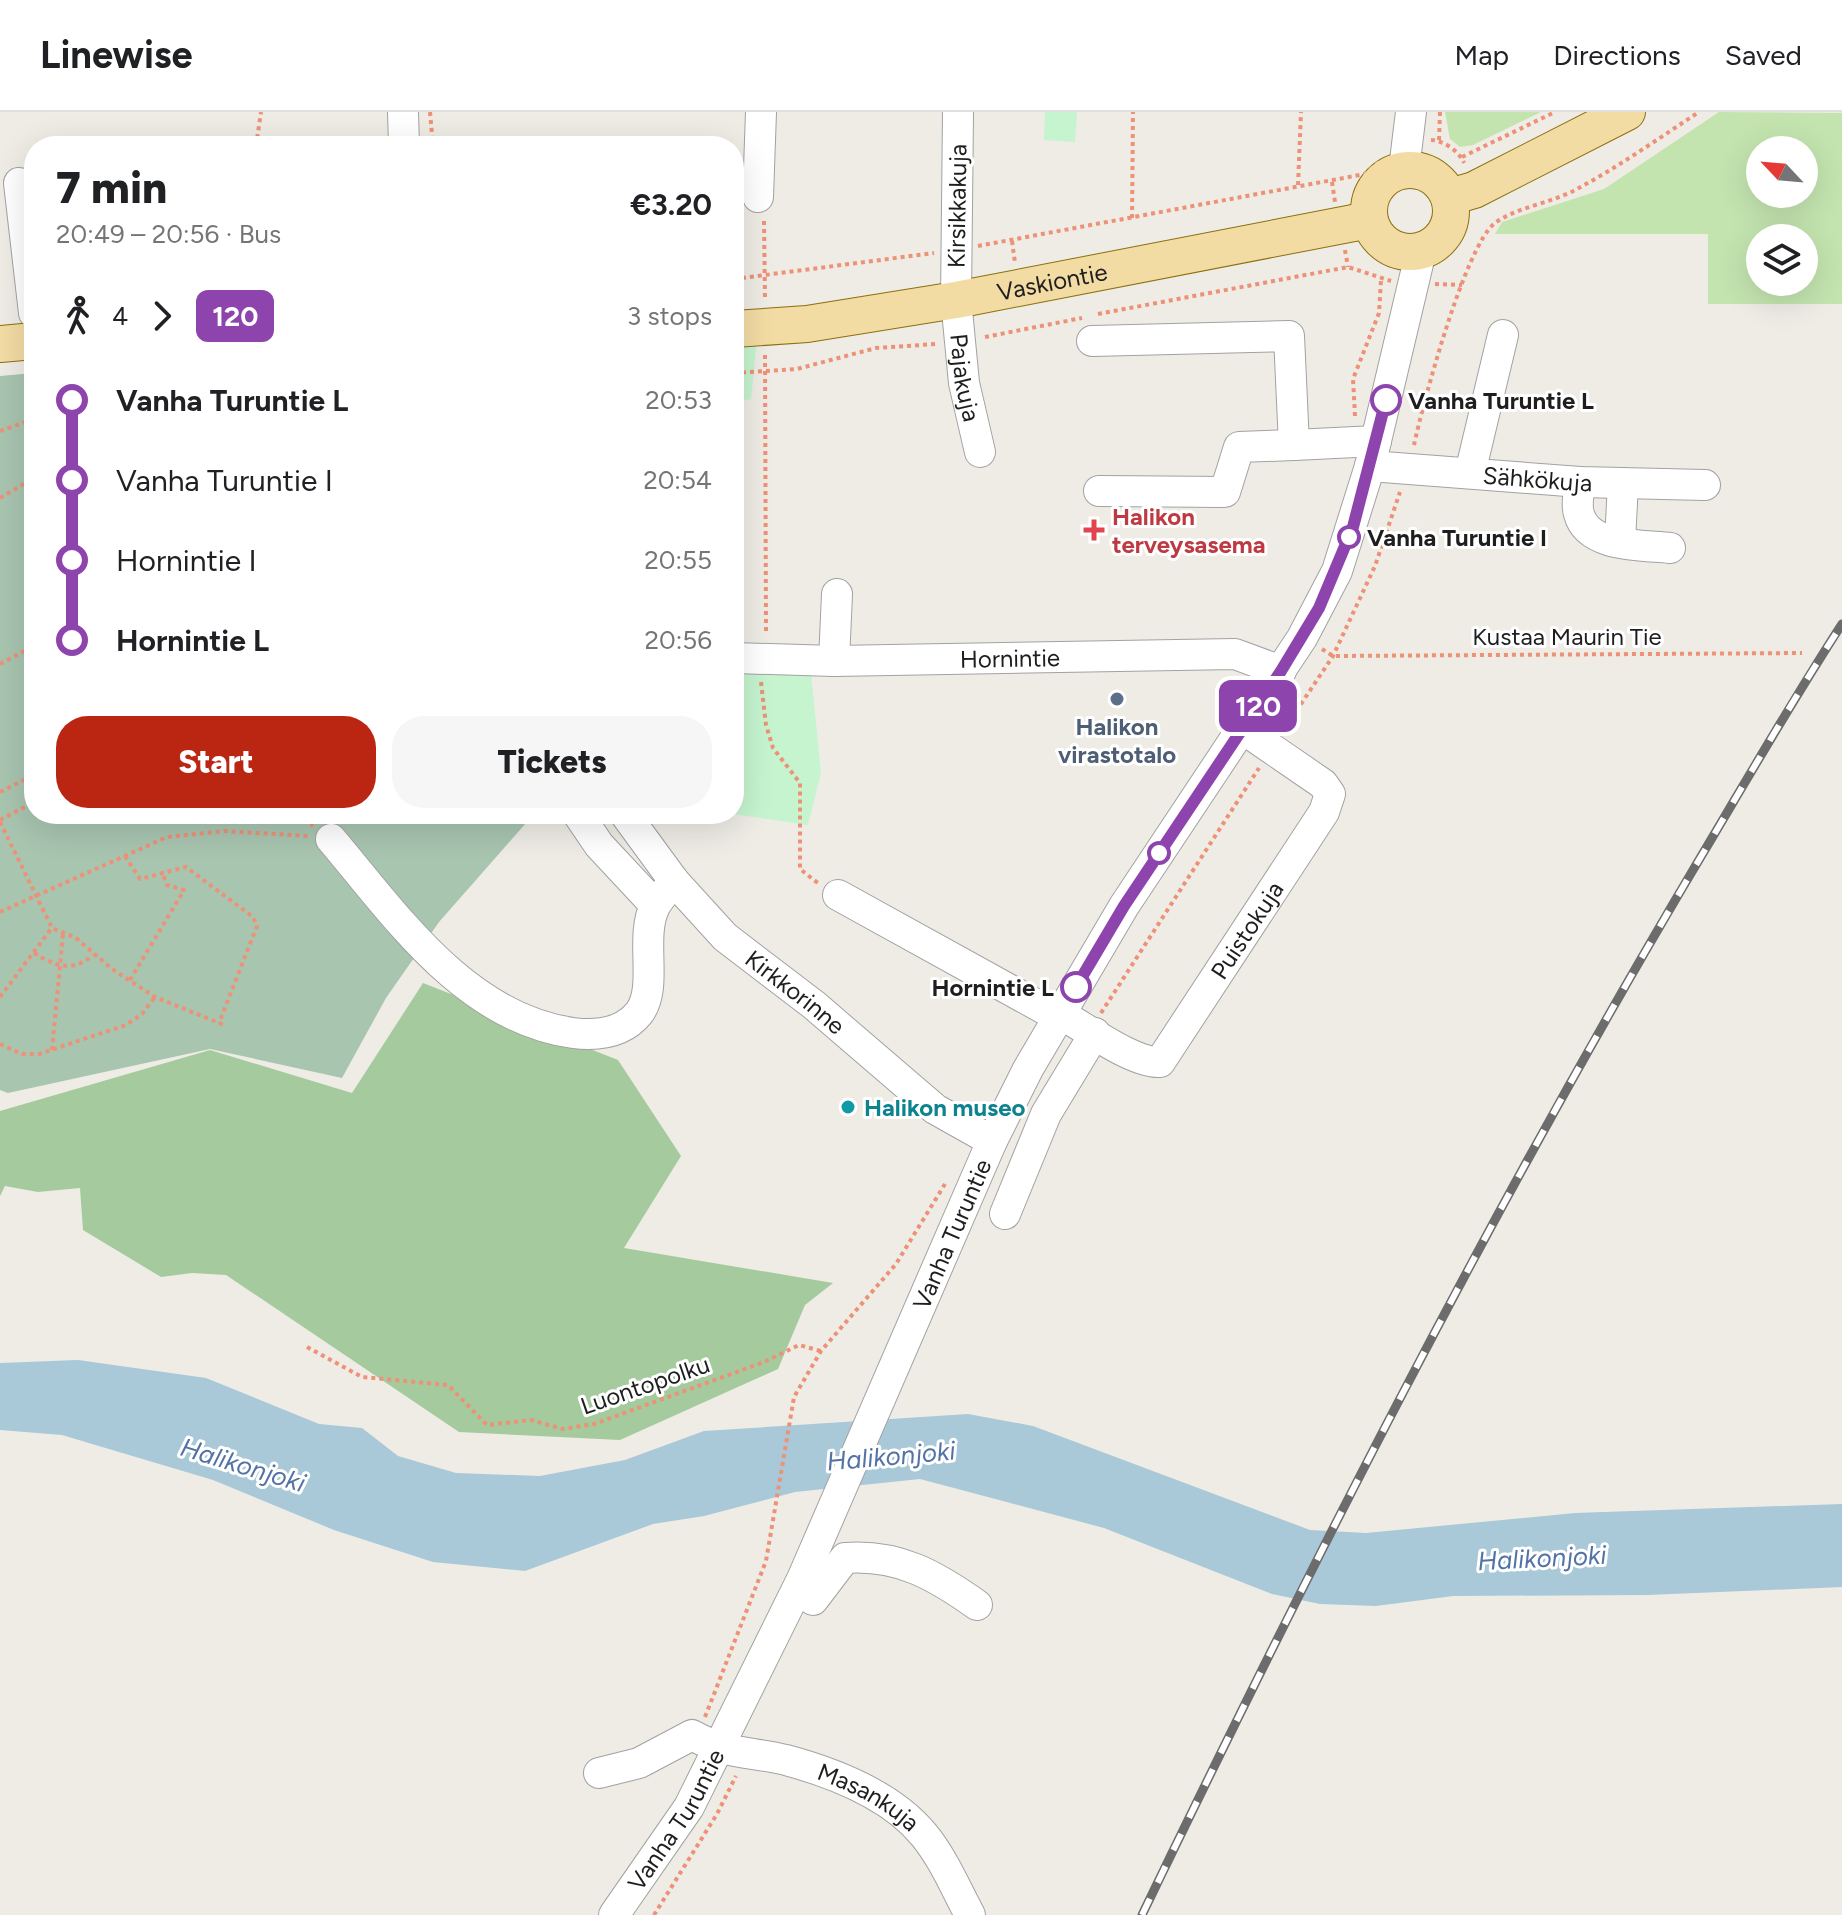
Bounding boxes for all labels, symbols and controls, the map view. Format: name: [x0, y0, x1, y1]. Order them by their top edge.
text: Linewise: [40, 32, 193, 78]
text: Map: [1455, 38, 1509, 72]
text: Directions: [1553, 38, 1681, 72]
text: Saved: [1725, 38, 1802, 72]
north arrow: [1746, 136, 1818, 208]
map controls: [1746, 136, 1818, 296]
street label: Kirsikkakuja: [941, 144, 973, 268]
text: 7 min: [56, 161, 167, 214]
text: €3.20: [630, 186, 712, 223]
text: 20:49 – 20:56 · Bus: [56, 218, 281, 250]
button: layers: [1746, 224, 1818, 296]
street label: Vaskiontie: [995, 257, 1110, 306]
icon: walk: [56, 294, 100, 338]
icon: forward: [140, 294, 184, 338]
text: 120: [212, 299, 258, 333]
text: 4: [112, 300, 128, 332]
text: 3 stops: [627, 300, 712, 332]
street label: Pajakuja: [945, 332, 987, 424]
text: Vanha Turuntie L: [116, 382, 348, 419]
text: 20:53: [645, 384, 712, 416]
marker: Vanha Turuntie L: [1371, 385, 1401, 415]
place label: Vanha Turuntie L: [1408, 386, 1594, 415]
street label: Sähkökuja: [1482, 460, 1592, 497]
text: Vanha Turuntie I: [116, 462, 333, 499]
text: 20:54: [643, 464, 712, 496]
place label: Halikon terveysasema: [1112, 502, 1266, 559]
marker: Halikon terveysasema: [1083, 519, 1105, 541]
place label: Vanha Turuntie I: [1367, 523, 1547, 552]
marker: Vanha Turuntie I: [1338, 526, 1360, 548]
text: Hornintie I: [116, 542, 257, 579]
text: 20:55: [644, 544, 712, 576]
text: Hornintie L: [116, 622, 269, 659]
street label: Kustaa Maurin Tie: [1472, 622, 1662, 651]
text: 20:56: [645, 624, 712, 656]
street label: Hornintie: [960, 643, 1060, 673]
line badge: 120: [1212, 680, 1304, 732]
text: 120: [1235, 689, 1281, 723]
marker: Halikon virastotalo: [1108, 690, 1126, 708]
place label: Halikon virastotalo: [1058, 712, 1176, 769]
button: Start: [56, 716, 376, 808]
button: Tickets: [392, 716, 712, 808]
unlabelled marker: [1148, 842, 1170, 864]
street label: Puistokuja: [1204, 876, 1289, 984]
street label: Kirkkorinne: [740, 944, 851, 1040]
marker: Hornintie L: [1061, 972, 1091, 1002]
place label: Hornintie L: [932, 973, 1054, 1002]
place label: Halikon museo: [864, 1093, 1026, 1122]
marker: Halikon museo: [839, 1098, 857, 1116]
street label: Vanha Turuntie: [906, 1154, 997, 1314]
street label: Luontopolku: [577, 1349, 713, 1421]
water label: Halikonjoki: [177, 1431, 310, 1499]
water label: Halikonjoki: [825, 1434, 958, 1478]
water label: Halikonjoki: [1477, 1539, 1608, 1577]
street label: Vanha Turuntie: [621, 1744, 730, 1896]
street label: Masankuja: [814, 1756, 926, 1837]

